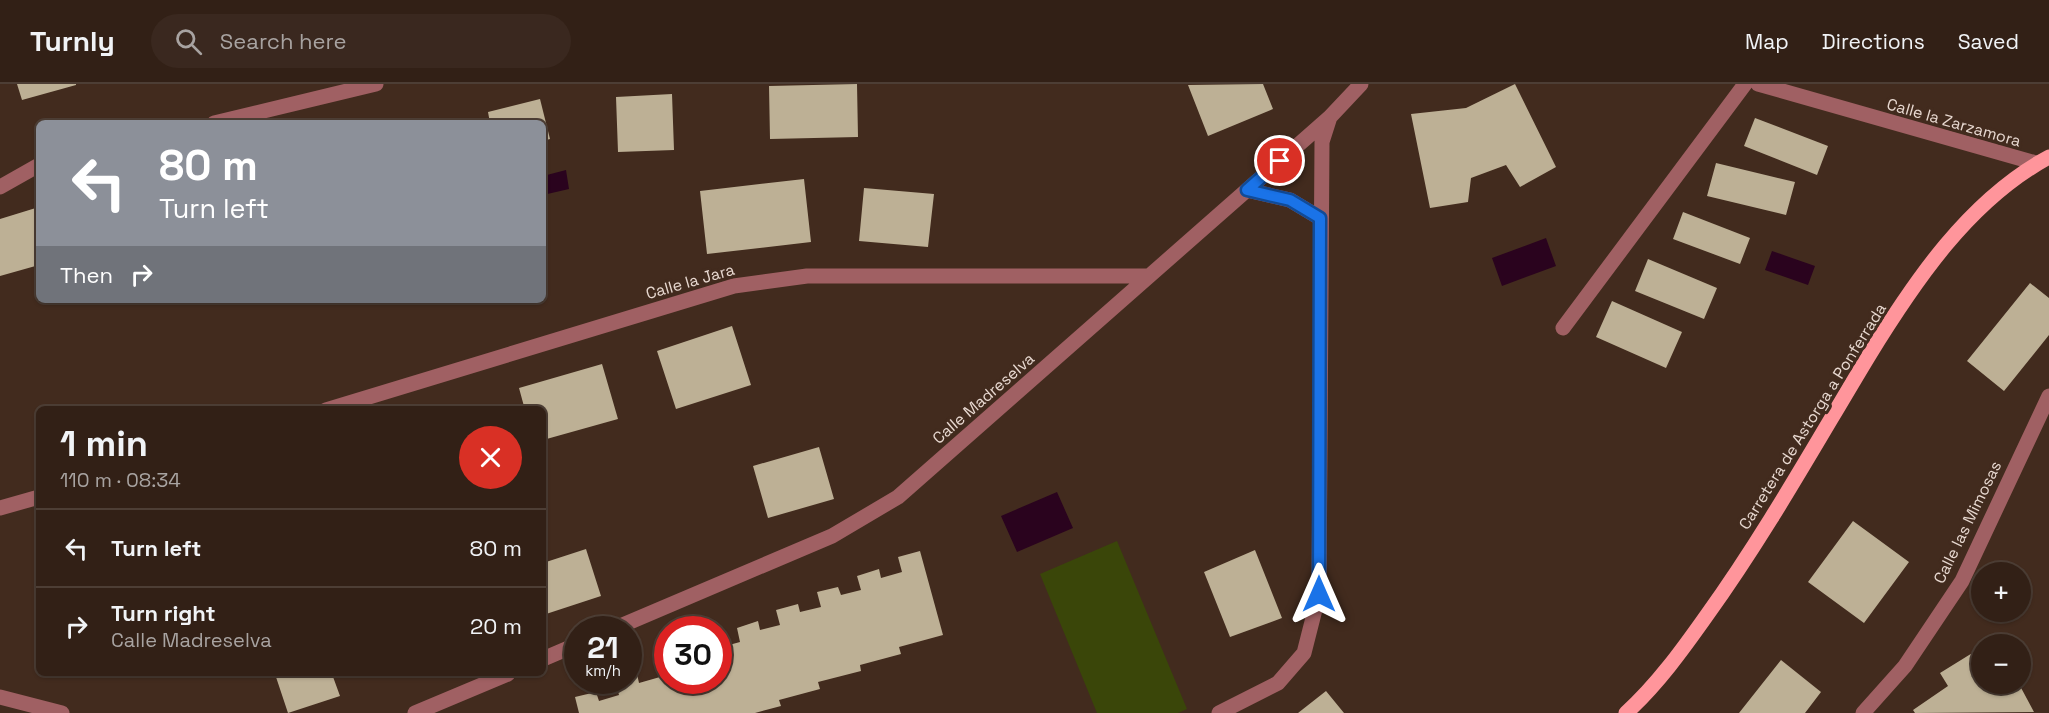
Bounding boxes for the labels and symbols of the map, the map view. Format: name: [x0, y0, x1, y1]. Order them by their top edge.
street label: Calle la Zarzamora: [1884, 93, 2023, 152]
pin: [1254, 135, 1305, 186]
street label: Calle la Jara: [643, 259, 737, 304]
street label: Carretera de Astorga a Ponferrada: [1734, 299, 1891, 533]
street label: Calle Madreselva: [928, 348, 1039, 448]
street label: Calle las Mimosas: [1929, 457, 2006, 587]
position arrow: [1287, 562, 1351, 626]
speed limit sign: 30: [654, 616, 732, 694]

